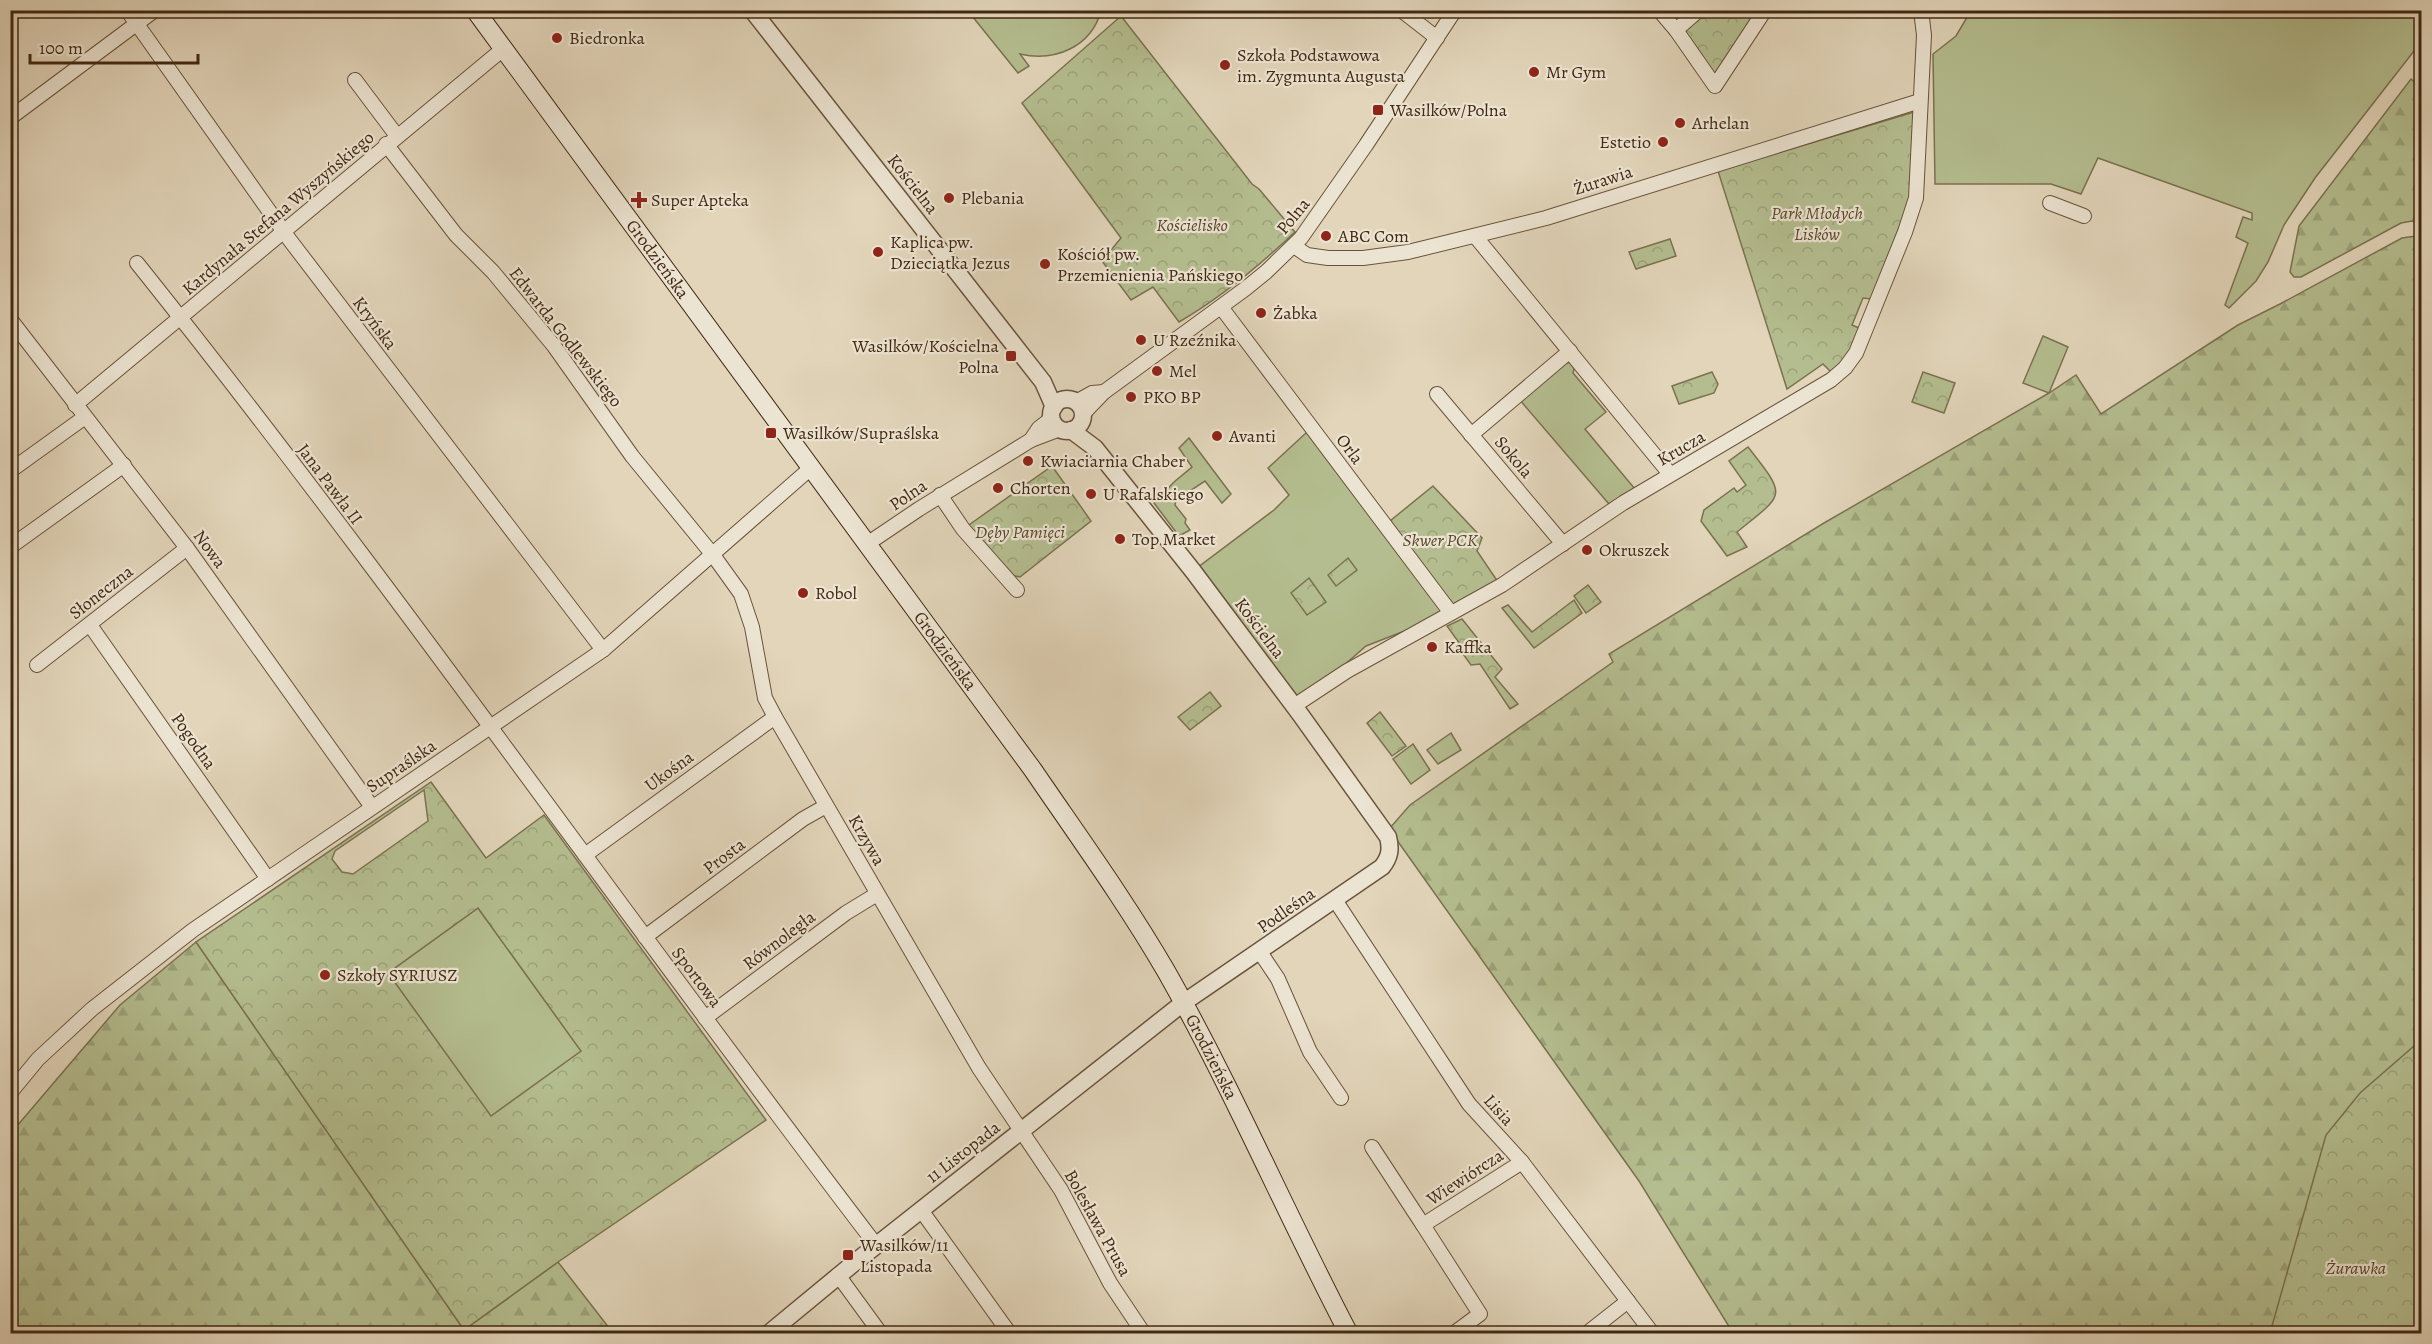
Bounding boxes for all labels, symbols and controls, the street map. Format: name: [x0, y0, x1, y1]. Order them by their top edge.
place label: Biedronka: [569, 26, 645, 50]
scale bar: [30, 27, 198, 65]
marker: Biedronka: [550, 31, 564, 45]
text: 100 m: [39, 36, 83, 60]
place label: Szkoła Podstawowa im. Zygmunta Augusta: [1237, 43, 1406, 88]
marker: Szkoła Podstawowa im. Zygmunta Augusta: [1218, 58, 1232, 72]
place label: Mr Gym: [1546, 60, 1606, 84]
marker: Mr Gym: [1527, 65, 1541, 79]
place label: Wasilków/Polna: [1389, 98, 1508, 122]
marker: Wasilków/Polna: [1371, 103, 1385, 117]
place label: Arhelan: [1691, 111, 1750, 135]
marker: Arhelan: [1673, 116, 1687, 130]
street label: Kardynała Stefana Wyszyńskiego: [177, 125, 379, 300]
place label: Estetio: [1599, 130, 1651, 154]
marker: Estetio: [1656, 135, 1670, 149]
street label: Kościelna: [882, 149, 944, 220]
street label: Żurawia: [1570, 159, 1636, 201]
place label: Plebania: [961, 186, 1025, 210]
place label: Super Apteka: [651, 188, 750, 212]
marker: Plebania: [942, 191, 956, 205]
street label: Polna: [1271, 192, 1316, 239]
marker: Super Apteka: [632, 193, 646, 207]
park label: Park Młodych Lisków: [1771, 201, 1863, 246]
park label: Kościelisko: [1156, 213, 1228, 237]
street label: Grodzieńska: [621, 215, 695, 304]
place label: ABC Com: [1337, 224, 1409, 248]
marker: ABC Com: [1319, 229, 1333, 243]
place label: Kaplica pw. Dzieciątka Jezus: [890, 230, 1010, 275]
place label: Kościół pw. Przemienienia Pańskiego: [1057, 242, 1243, 287]
marker: Kaplica pw. Dzieciątka Jezus: [871, 245, 885, 259]
marker: Kościół pw. Przemienienia Pańskiego: [1038, 257, 1052, 271]
street label: Edwarda Godlewskiego: [504, 262, 628, 412]
street label: Kryńska: [347, 291, 403, 355]
place label: Żabka: [1273, 301, 1318, 325]
marker: Żabka: [1254, 306, 1268, 320]
place label: U Rzeźnika: [1153, 328, 1237, 352]
marker: U Rzeźnika: [1134, 333, 1148, 347]
place label: Wasilków/Kościelna Polna: [851, 334, 1000, 379]
marker: Wasilków/Kościelna Polna: [1004, 349, 1018, 363]
place label: Mel: [1169, 359, 1197, 383]
marker: Mel: [1150, 364, 1164, 378]
place label: PKO BP: [1143, 385, 1201, 409]
marker: PKO BP: [1124, 390, 1138, 404]
place label: Wasilków/Supraślska: [782, 421, 940, 445]
place label: Avanti: [1228, 424, 1276, 448]
street label: Krucza: [1652, 424, 1710, 471]
marker: Wasilków/Supraślska: [764, 426, 778, 440]
marker: Avanti: [1210, 429, 1224, 443]
street label: Orla: [1331, 429, 1370, 470]
street label: Sokola: [1489, 431, 1539, 484]
street label: Jana Pawła II: [292, 439, 368, 529]
place label: Kwiaciarnia Chaber: [1040, 449, 1185, 473]
marker: Kwiaciarnia Chaber: [1021, 454, 1035, 468]
street label: Polna: [884, 473, 932, 516]
place label: Chorten: [1010, 476, 1071, 500]
marker: Chorten: [991, 481, 1005, 495]
place label: U Rafalskiego: [1103, 482, 1204, 506]
marker: U Rafalskiego: [1084, 487, 1098, 501]
park label: Dęby Pamięci: [975, 520, 1065, 544]
street label: Nowa: [188, 525, 232, 574]
place label: Top Market: [1132, 527, 1216, 551]
park label: Skwer PCK: [1402, 528, 1479, 552]
marker: Top Market: [1113, 532, 1127, 546]
place label: Okruszek: [1599, 538, 1670, 562]
marker: Okruszek: [1580, 543, 1594, 557]
street label: Słoneczna: [64, 559, 139, 625]
place label: Robol: [815, 581, 858, 605]
marker: Robol: [796, 586, 810, 600]
street label: Kościelna: [1229, 593, 1291, 664]
street label: Grodzieńska: [908, 606, 983, 696]
place label: Kaffka: [1444, 635, 1492, 659]
marker: Kaffka: [1425, 640, 1439, 654]
street label: Pogodna: [166, 708, 223, 775]
street label: Supraślska: [361, 733, 441, 798]
street label: Ukośna: [640, 745, 699, 797]
street label: Krzywa: [843, 810, 892, 870]
street label: Prosta: [698, 832, 750, 880]
street label: Podleśna: [1252, 881, 1320, 939]
street label: Równoległa: [738, 904, 821, 975]
street label: Sportowa: [666, 942, 728, 1013]
place label: Szkoły SYRIUSZ: [337, 963, 458, 987]
marker: Szkoły SYRIUSZ: [318, 968, 332, 982]
street label: Grodzieńska: [1180, 1010, 1244, 1104]
street label: Lisia: [1478, 1089, 1520, 1131]
street label: 11 Listopada: [921, 1115, 1006, 1189]
street label: Wiewiórcza: [1421, 1143, 1509, 1211]
street label: Bolesława Prusa: [1059, 1165, 1138, 1281]
place label: Wasilków/11 Listopada: [859, 1233, 949, 1278]
marker: Wasilków/11 Listopada: [841, 1248, 855, 1262]
park label: Żurawka: [2326, 1256, 2386, 1280]

